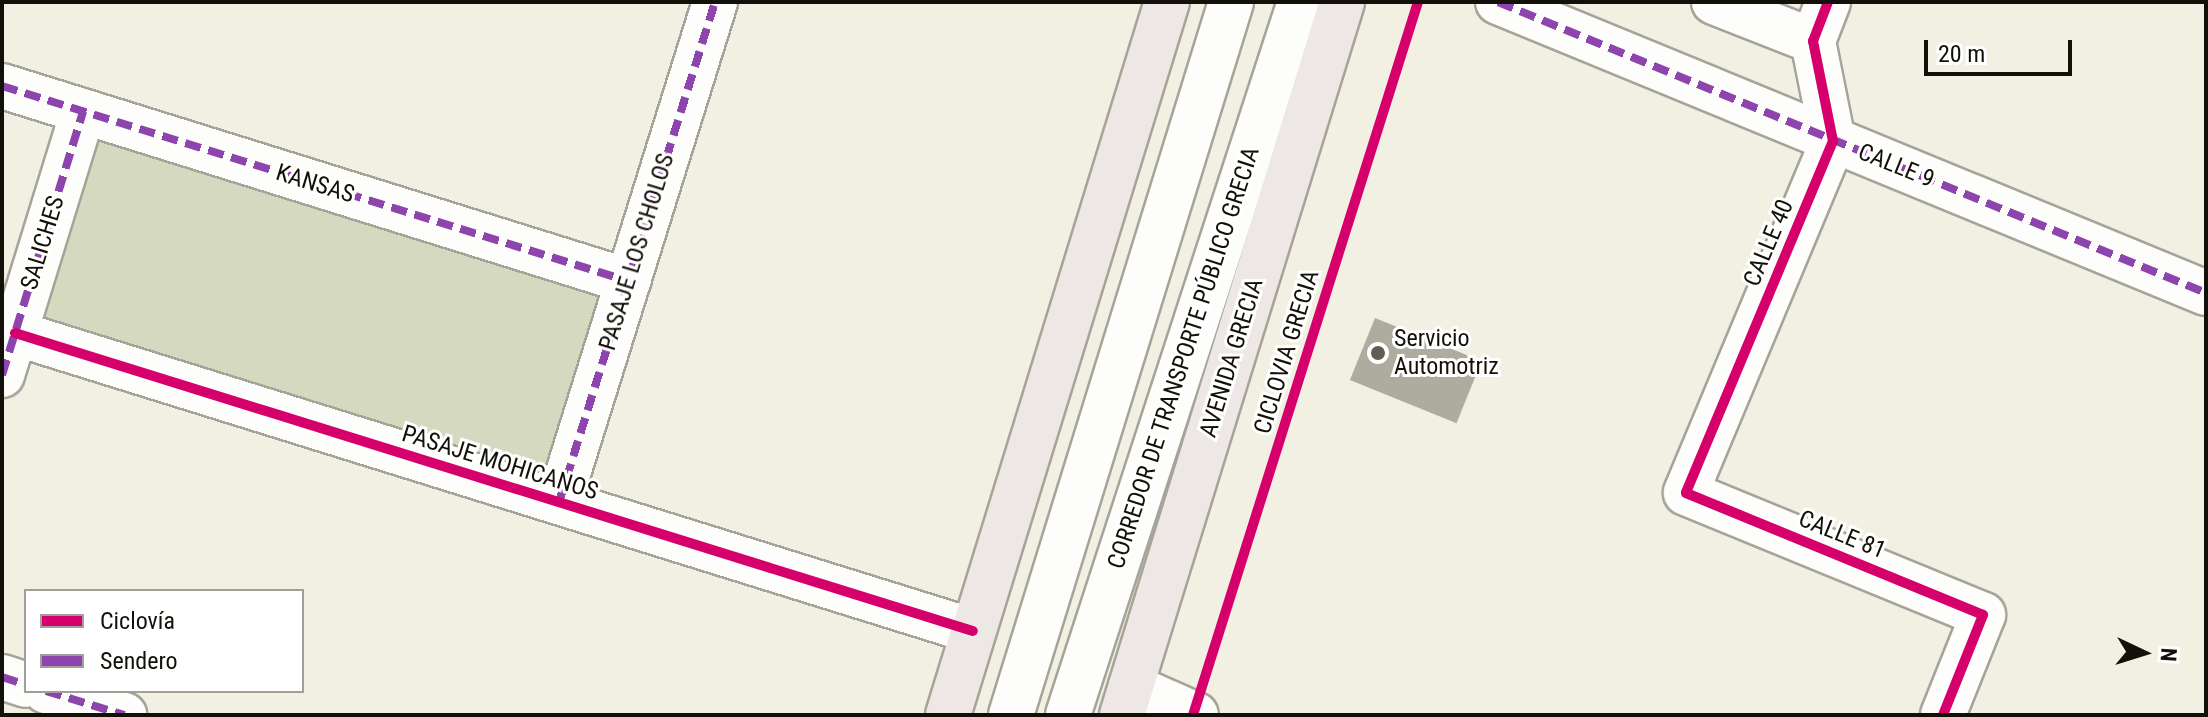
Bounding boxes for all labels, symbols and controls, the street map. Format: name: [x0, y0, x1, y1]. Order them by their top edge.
scale bar: [1928, 24, 2076, 74]
text: 20 m: [1938, 40, 1985, 68]
street label: CALLE 9: [1854, 138, 1938, 194]
street label: CORREDOR DE TRANSPORTE PÚBLICO GRECIA: [1102, 143, 1266, 573]
street label: PASAJE LOS CHOLOS: [593, 150, 681, 354]
street label: KANSAS: [272, 158, 358, 210]
street label: SALICHES: [15, 193, 71, 293]
street label: CALLE 40: [1738, 195, 1800, 291]
street label: CICLOVIA GRECIA: [1248, 267, 1326, 437]
street label: AVENIDA GRECIA: [1194, 275, 1270, 441]
place label: Servicio Automotriz: [1394, 325, 1499, 381]
marker: Servicio Automotriz: [1369, 344, 1387, 362]
street label: PASAJE MOHICANOS: [398, 419, 602, 507]
street label: CALLE 81: [1794, 505, 1890, 565]
legend: [24, 589, 304, 693]
text: Ciclovía: [100, 607, 175, 635]
north arrow: [2104, 613, 2184, 693]
text: Sendero: [100, 647, 178, 675]
text: N: [2156, 647, 2181, 662]

